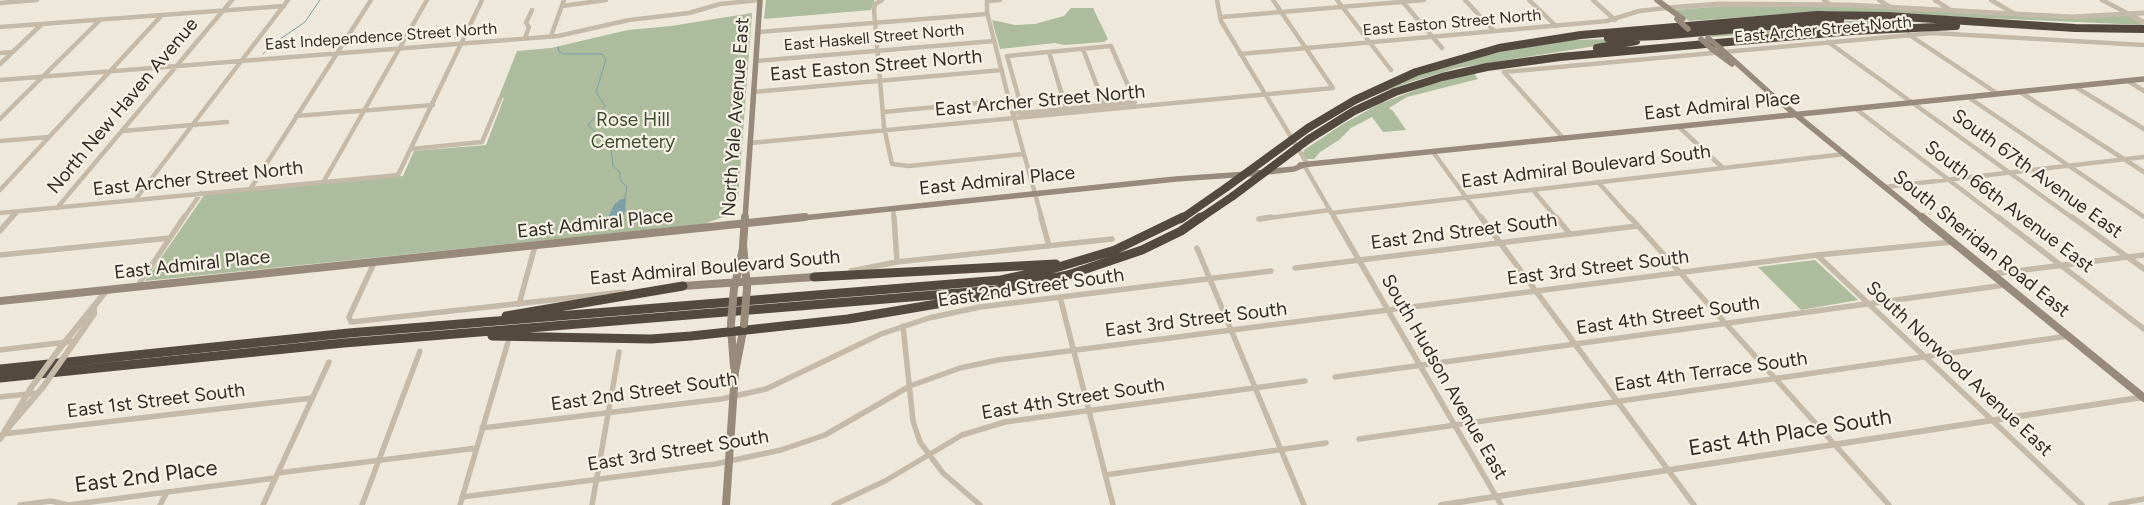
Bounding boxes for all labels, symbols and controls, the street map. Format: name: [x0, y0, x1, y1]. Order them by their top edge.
street label: East Easton Street North: [1362, 6, 1542, 40]
street label: North New Haven Avenue: [43, 13, 203, 199]
street label: East Archer Street North: [1734, 13, 1912, 47]
street label: North Yale Avenue East: [718, 17, 754, 217]
street label: East Independence Street North: [264, 19, 498, 55]
street label: East Haskell Street North: [783, 21, 965, 55]
street label: East Easton Street North: [769, 45, 983, 87]
street label: East Archer Street North: [934, 80, 1146, 122]
street label: East Admiral Place: [1643, 86, 1801, 126]
street label: South 67th Avenue East: [1947, 104, 2127, 244]
park label: Rose Hill Cemetery: [591, 109, 675, 153]
street label: South 66th Avenue East: [1920, 136, 2098, 278]
street label: East Admiral Boulevard South: [1460, 140, 1712, 194]
street label: East Archer Street North: [92, 157, 304, 201]
street label: East Admiral Place: [918, 161, 1076, 201]
street label: South Sheridan Road East: [1888, 166, 2074, 322]
street label: East Admiral Place: [516, 204, 674, 244]
street label: East 2nd Street South: [1369, 209, 1559, 255]
street label: East Admiral Place: [113, 245, 271, 285]
street label: East Admiral Boulevard South: [589, 246, 841, 290]
street label: East 3rd Street South: [1506, 246, 1690, 290]
street label: East 2nd Street South: [936, 264, 1126, 312]
street label: South Hudson Avenue East: [1376, 270, 1512, 484]
street label: South Norwood Avenue East: [1861, 277, 2057, 461]
street label: East 4th Street South: [1575, 292, 1761, 340]
street label: East 3rd Street South: [1104, 298, 1288, 342]
street label: East 4th Terrace South: [1613, 347, 1809, 397]
street label: East 2nd Street South: [549, 368, 739, 416]
street label: East 4th Street South: [980, 373, 1166, 425]
street label: East 1st Street South: [66, 379, 246, 423]
street label: East 4th Place South: [1687, 404, 1893, 462]
street label: East 3rd Street South: [586, 425, 770, 477]
street label: East 2nd Place: [73, 455, 219, 499]

